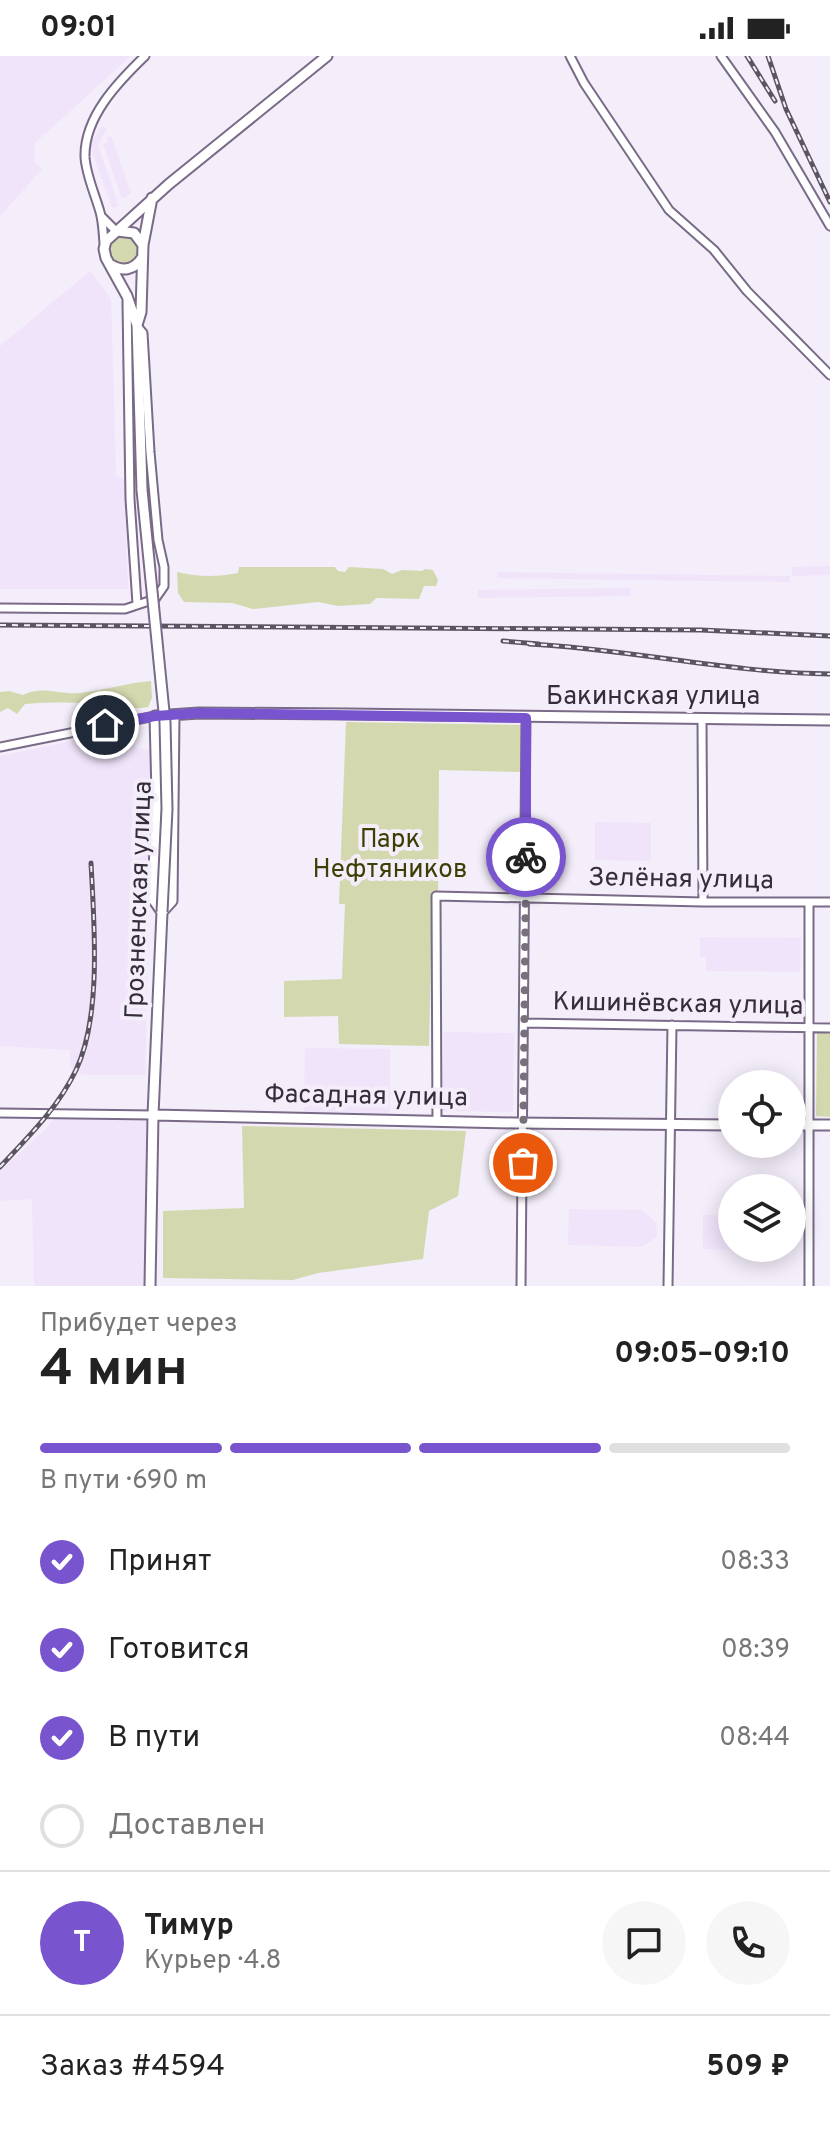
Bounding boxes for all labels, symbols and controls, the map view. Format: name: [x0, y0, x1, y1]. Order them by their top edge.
text: 09:01: [40, 10, 117, 47]
street label: Бакинская улица: [546, 681, 760, 714]
pin: [71, 691, 139, 759]
icon: home: [83, 703, 127, 747]
street label: Грозненская улица: [119, 780, 161, 1020]
courier: [486, 817, 566, 897]
park label: Парк Нефтяников: [312, 824, 468, 887]
icon: bike: [504, 835, 548, 879]
street label: Зелёная улица: [588, 862, 774, 898]
street label: Кишинёвская улица: [552, 986, 804, 1024]
map controls: [718, 1070, 806, 1262]
button: locate: [718, 1070, 806, 1158]
street label: Фасадная улица: [264, 1079, 468, 1115]
pin: [489, 1129, 557, 1197]
icon: bag: [501, 1141, 545, 1185]
button: layers: [718, 1174, 806, 1262]
text: Прибудет через: [40, 1308, 238, 1341]
text: 09:05–09:10: [614, 1336, 790, 1373]
text: 4 мин: [40, 1338, 188, 1404]
text: В пути · 690 m: [40, 1465, 207, 1498]
icon: check: [40, 1540, 84, 1584]
text: Принят: [108, 1544, 212, 1581]
text: 08:33: [720, 1546, 790, 1579]
icon: check: [40, 1628, 84, 1672]
text: Готовится: [108, 1632, 250, 1669]
text: 08:39: [721, 1634, 790, 1667]
icon: check: [40, 1716, 84, 1760]
text: В пути: [108, 1720, 200, 1757]
text: 08:44: [719, 1722, 790, 1755]
text: Доставлен: [108, 1808, 265, 1845]
button: chat: [602, 1901, 686, 1985]
button: phone: [706, 1901, 790, 1985]
text: Тимур: [144, 1908, 234, 1945]
text: Т: [73, 1925, 91, 1962]
text: Курьер · 4.8: [144, 1945, 281, 1978]
text: Заказ #4594: [40, 2049, 225, 2086]
text: 509 ₽: [706, 2049, 790, 2086]

